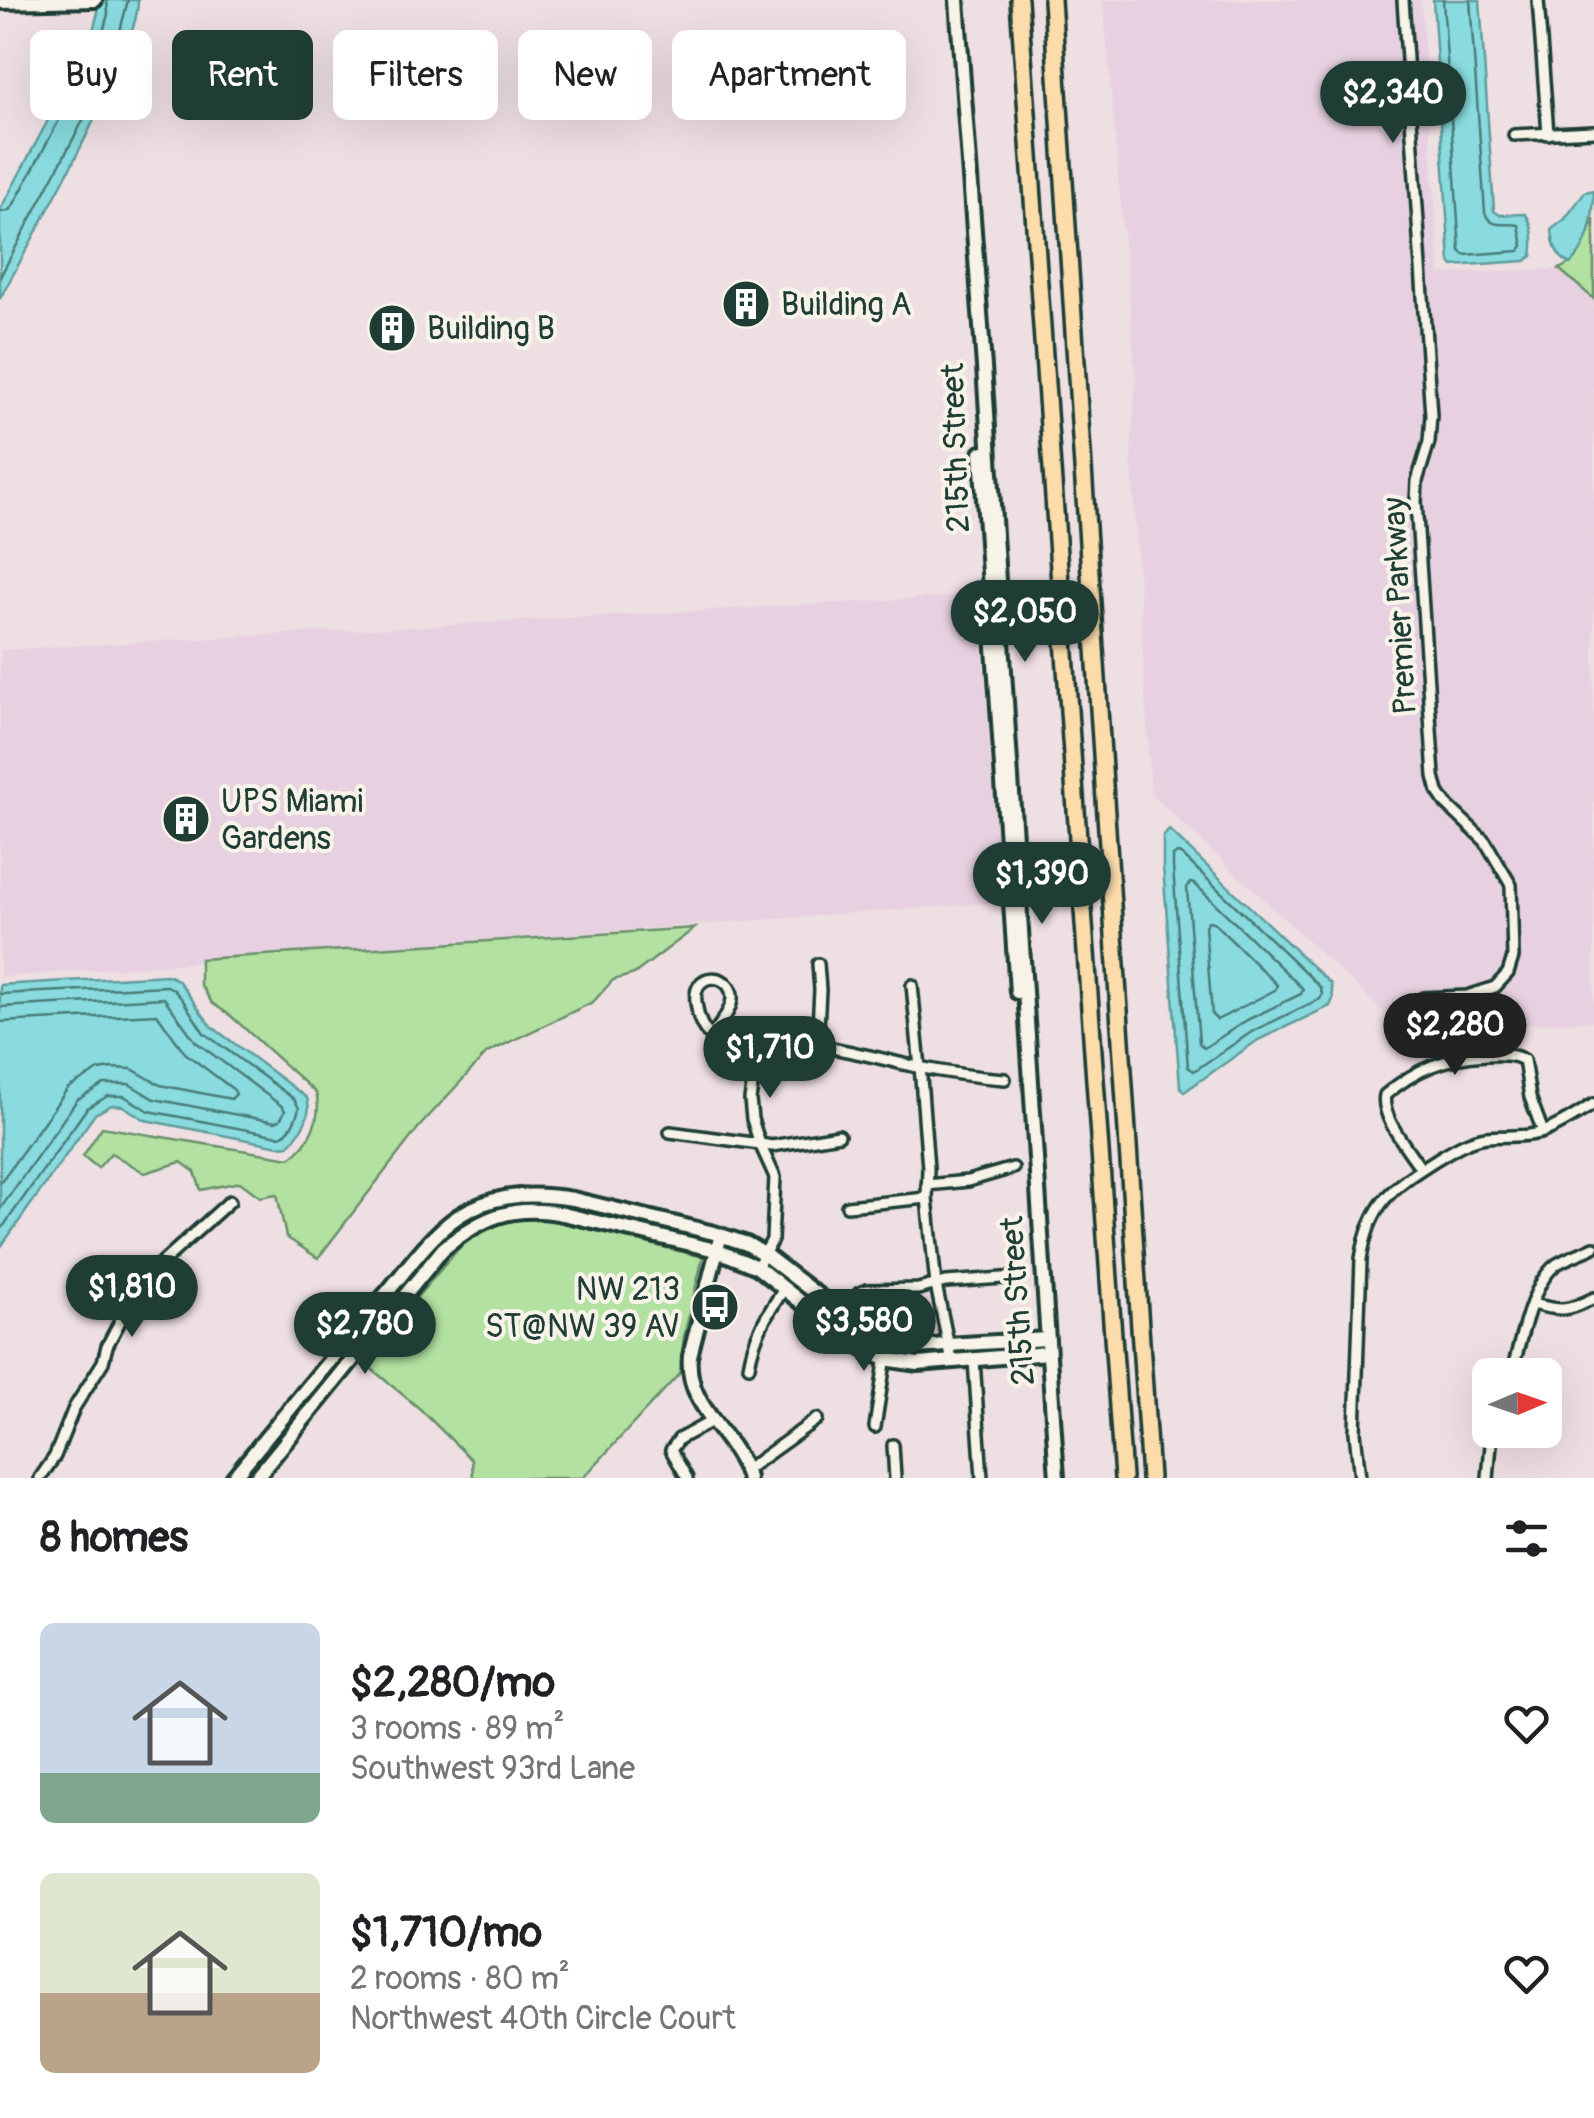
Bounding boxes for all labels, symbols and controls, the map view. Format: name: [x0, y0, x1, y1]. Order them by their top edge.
chip: Buy: [30, 30, 152, 120]
chip: Rent: [172, 30, 313, 120]
chip: Filters: [333, 30, 498, 120]
chip: New: [518, 30, 652, 120]
chip: Apartment: [672, 30, 906, 120]
pin: $2,340: [1312, 61, 1474, 146]
text: $2,340: [1342, 73, 1444, 113]
building icon: Building A: [720, 278, 772, 330]
place label: Building A: [781, 285, 912, 325]
building icon: Building B: [366, 302, 418, 354]
place label: Building B: [427, 309, 555, 349]
street label: 215th Street: [933, 363, 979, 533]
street label: Premier Parkway: [1374, 496, 1426, 716]
pin: $2,050: [944, 580, 1106, 665]
text: $2,050: [973, 592, 1077, 632]
place label: UPS Miami Gardens: [221, 782, 363, 859]
building icon: UPS Miami Gardens: [160, 793, 212, 845]
pin: $1,390: [961, 842, 1123, 927]
text: $1,390: [995, 854, 1089, 894]
pin: $2,280: [1374, 993, 1536, 1078]
text: $2,280: [1405, 1005, 1505, 1045]
pin: $1,710: [689, 1016, 851, 1101]
text: $1,710: [725, 1028, 815, 1068]
street label: 215th Street: [992, 1215, 1044, 1387]
pin: $1,810: [51, 1255, 213, 1340]
text: $1,810: [88, 1267, 176, 1307]
place label: NW 213 ST@NW 39 AV: [485, 1270, 680, 1347]
bus stop icon: NW 213 ST@NW 39 AV: [689, 1281, 741, 1333]
pin: $3,580: [783, 1289, 945, 1374]
pin: $2,780: [284, 1292, 446, 1377]
text: $3,580: [815, 1301, 913, 1341]
text: $2,780: [316, 1304, 414, 1344]
north arrow: [1472, 1358, 1562, 1448]
map controls: [1472, 1358, 1562, 1448]
icon: filters: [1499, 1511, 1554, 1566]
text: 8 homes: [40, 1512, 188, 1564]
text: $2,280/mo: [350, 1657, 555, 1709]
icon: home: [120, 1663, 240, 1783]
icon: heart: [1499, 1696, 1554, 1751]
text: 3 rooms · 89 m²: [350, 1709, 564, 1749]
text: Southwest 93rd Lane: [350, 1749, 635, 1789]
text: $1,710/mo: [350, 1907, 542, 1959]
icon: home: [120, 1913, 240, 2033]
icon: heart: [1499, 1946, 1554, 2001]
text: 2 rooms · 80 m²: [350, 1959, 570, 1999]
text: Northwest 40th Circle Court: [350, 1999, 736, 2039]

